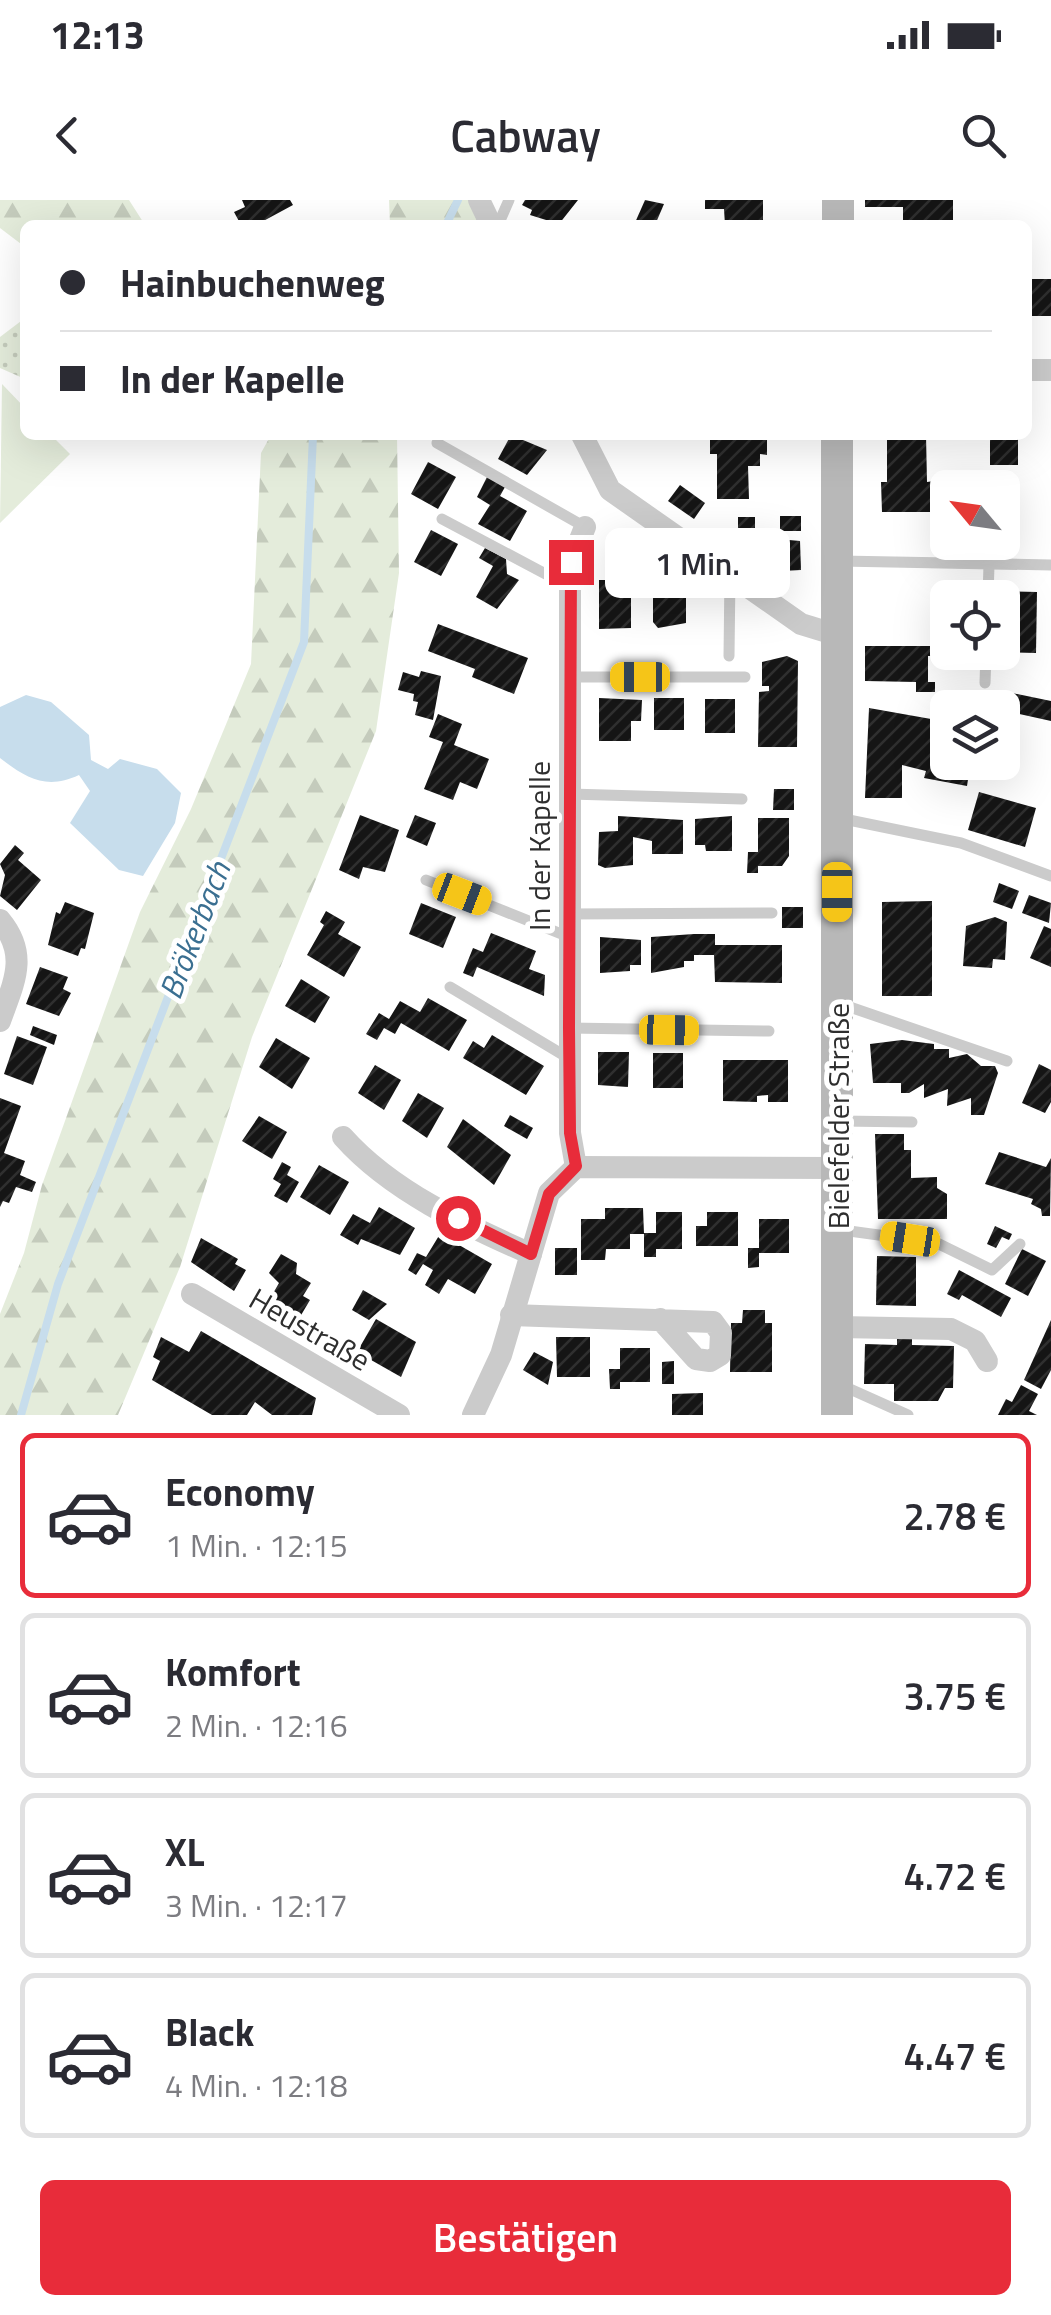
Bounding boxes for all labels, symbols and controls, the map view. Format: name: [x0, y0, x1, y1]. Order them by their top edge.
text: 12:13: [50, 6, 145, 64]
text: Cabway: [450, 101, 601, 169]
icon: back: [40, 108, 95, 163]
icon: search: [956, 108, 1011, 163]
text: Hainbuchenweg: [120, 254, 385, 312]
text: In der Kapelle: [120, 350, 345, 408]
north arrow: [930, 470, 1020, 560]
map controls: [930, 470, 1020, 780]
callout: 1 Min.: [606, 527, 791, 597]
text: 1 Min.: [655, 539, 740, 587]
route end: [549, 540, 594, 585]
button: locate: [930, 580, 1020, 670]
car: [610, 662, 670, 692]
button: layers: [930, 690, 1020, 780]
street label: In der Kapelle: [516, 761, 562, 931]
water label: Brökerbach: [146, 853, 242, 1006]
car: [822, 862, 852, 922]
car: [429, 869, 495, 919]
street label: Bielefelder Straße: [815, 1003, 861, 1229]
car: [639, 1014, 699, 1046]
route start: [436, 1196, 481, 1241]
car: [878, 1219, 942, 1259]
street label: Heustraße: [241, 1276, 379, 1382]
text: Economy: [165, 1463, 315, 1521]
icon: car: [45, 1471, 135, 1561]
text: 2.78 €: [903, 1487, 1006, 1545]
text: 1 Min. · 12:15: [165, 1521, 348, 1569]
text: Komfort: [165, 1643, 301, 1701]
icon: car: [45, 1651, 135, 1741]
text: 3.75 €: [903, 1667, 1006, 1725]
text: 2 Min. · 12:16: [165, 1701, 348, 1749]
text: XL: [165, 1823, 205, 1881]
icon: car: [45, 1831, 135, 1921]
text: 4.72 €: [903, 1847, 1006, 1905]
text: 3 Min. · 12:17: [165, 1881, 348, 1929]
text: Black: [165, 2003, 254, 2061]
icon: car: [45, 2011, 135, 2101]
text: 4.47 €: [903, 2027, 1006, 2085]
text: 4 Min. · 12:18: [165, 2061, 348, 2109]
button: Bestätigen: [40, 2180, 1011, 2295]

